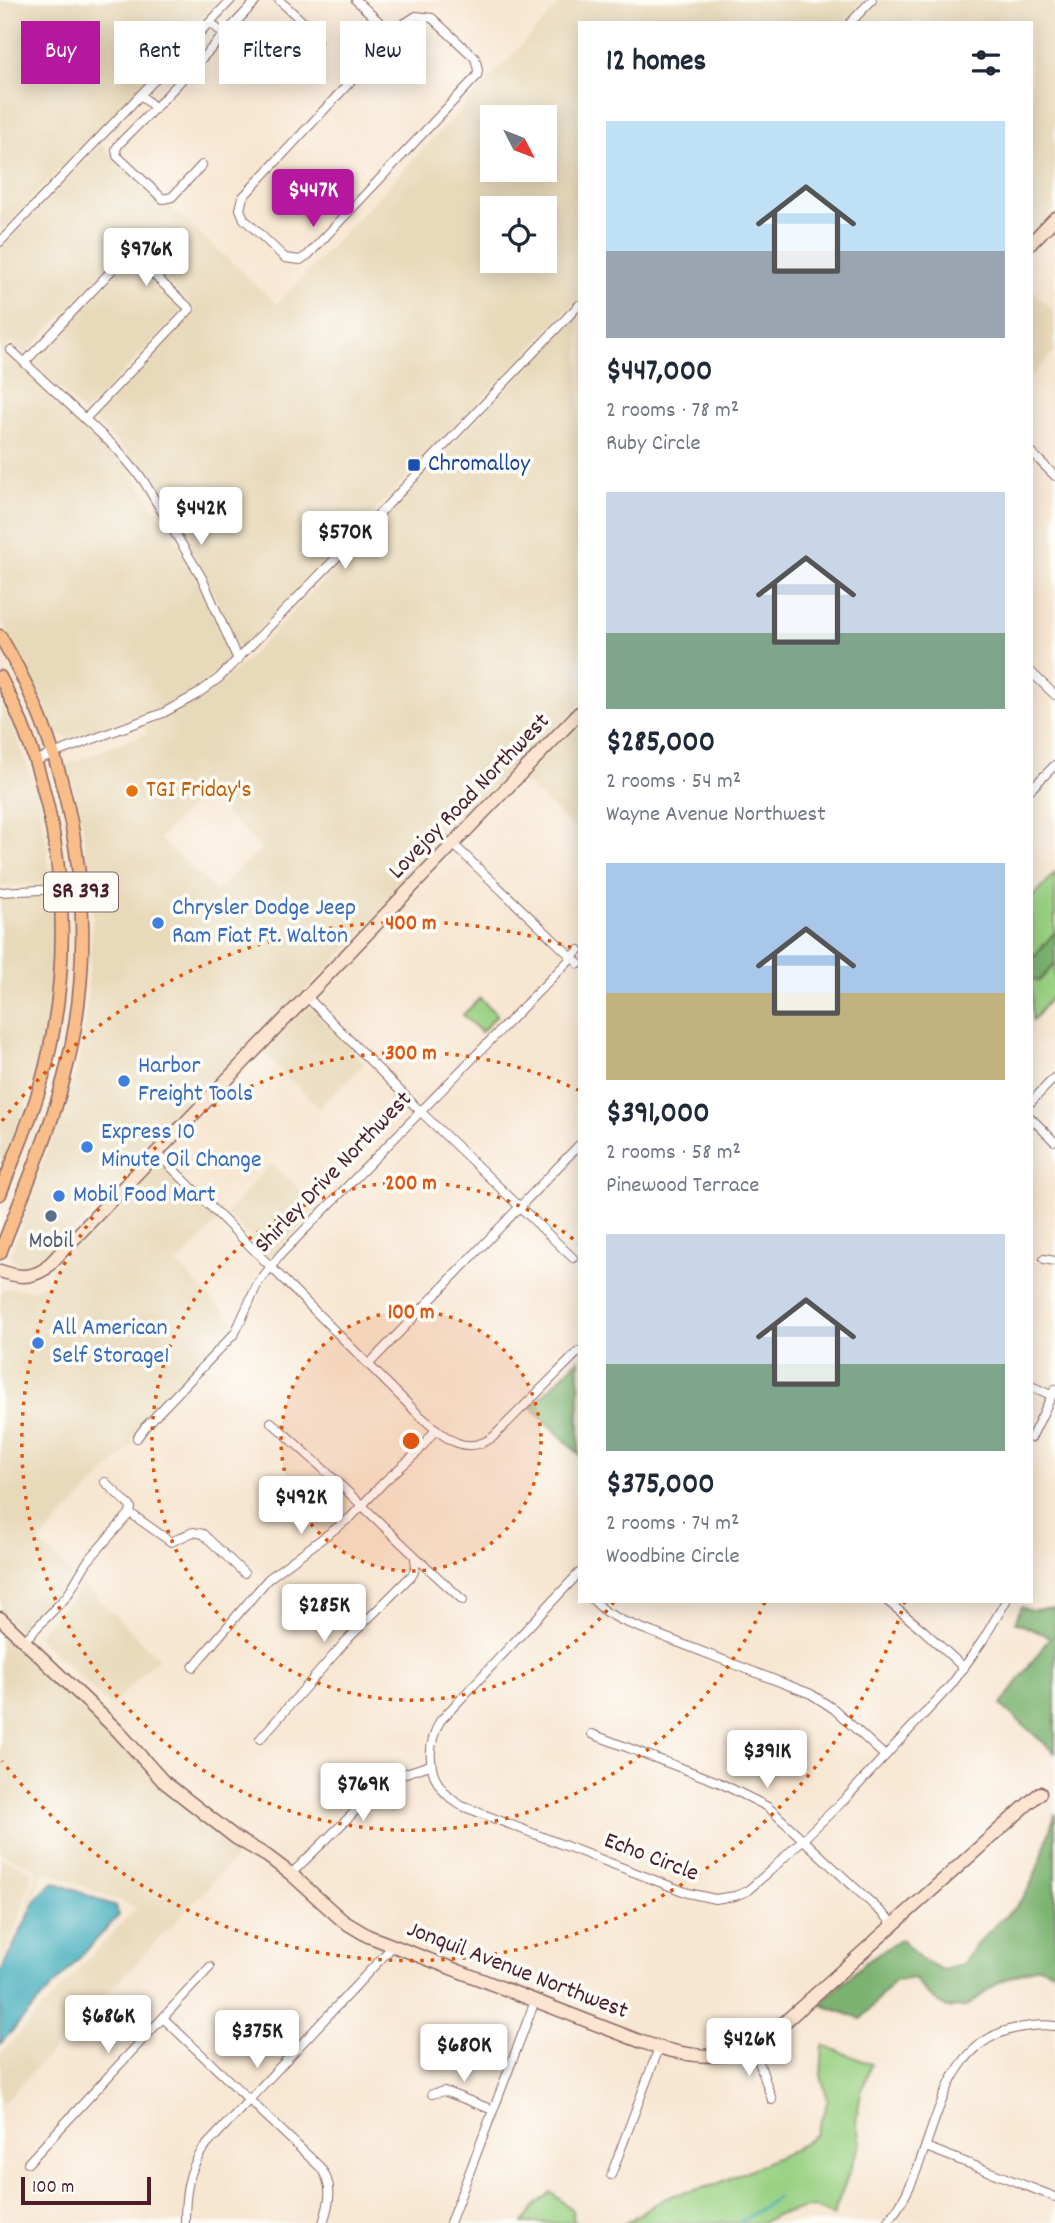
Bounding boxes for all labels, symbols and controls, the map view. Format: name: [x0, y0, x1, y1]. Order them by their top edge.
chip: Buy: [21, 21, 100, 84]
chip: Rent: [114, 21, 205, 84]
chip: Filters: [219, 21, 326, 84]
chip: New: [340, 21, 426, 84]
text: 12 homes: [606, 42, 706, 85]
icon: filters: [967, 44, 1005, 82]
north arrow: [480, 105, 556, 182]
map controls: [480, 105, 557, 273]
icon: home: [743, 166, 869, 292]
pin: $447K: [264, 170, 362, 229]
text: $447K: [288, 175, 338, 208]
button: locate: [480, 196, 557, 273]
pin: $976K: [97, 229, 195, 288]
text: $976K: [120, 234, 172, 267]
text: $447,000: [606, 352, 712, 395]
text: 2 rooms · 78 m²: [606, 395, 739, 428]
text: Ruby Circle: [606, 428, 701, 461]
place label: Chromalloy: [428, 448, 531, 482]
marker: Chromalloy: [406, 457, 422, 473]
pin: $442K: [152, 488, 250, 547]
text: $442K: [175, 493, 227, 526]
pin: $570K: [296, 512, 394, 571]
text: $570K: [318, 517, 372, 550]
icon: home: [743, 537, 869, 663]
street label: Lovejoy Road Northwest: [381, 706, 559, 888]
text: $285,000: [606, 723, 715, 766]
text: 2 rooms · 54 m²: [606, 766, 741, 799]
place label: TGI Friday's: [146, 774, 252, 808]
marker: TGI Friday's: [124, 783, 140, 799]
text: Wayne Avenue Northwest: [606, 799, 826, 832]
road number: SR 393: [44, 872, 118, 912]
place label: Chrysler Dodge Jeep Ram Fiat Ft. Walton: [172, 892, 356, 954]
icon: home: [743, 908, 869, 1034]
text: 400 m: [386, 910, 436, 940]
marker: Chrysler Dodge Jeep Ram Fiat Ft. Walton: [150, 915, 166, 931]
text: 300 m: [385, 1040, 437, 1070]
place label: Harbor Freight Tools: [138, 1050, 253, 1112]
marker: Harbor Freight Tools: [116, 1073, 132, 1089]
street label: Shirley Drive Northwest: [247, 1084, 421, 1262]
text: $391,000: [606, 1094, 710, 1137]
place label: Express 10 Minute Oil Change: [101, 1116, 261, 1178]
text: 2 rooms · 58 m²: [606, 1137, 741, 1170]
marker: Express 10 Minute Oil Change: [79, 1139, 95, 1155]
text: 200 m: [385, 1170, 437, 1200]
text: Pinewood Terrace: [606, 1170, 759, 1203]
place label: Mobil Food Mart: [73, 1179, 216, 1213]
marker: Mobil Food Mart: [51, 1188, 67, 1204]
marker: Mobil: [43, 1208, 59, 1224]
place label: Mobil: [28, 1225, 74, 1259]
icon: home: [743, 1279, 869, 1405]
text: 100 m: [388, 1299, 434, 1329]
place label: All American Self Storage1: [52, 1312, 169, 1374]
marker: All American Self Storage1: [30, 1335, 46, 1351]
centre of rings: [399, 1429, 423, 1453]
text: $375,000: [606, 1465, 715, 1508]
pin: $492K: [252, 1476, 350, 1536]
text: $492K: [275, 1482, 327, 1515]
text: 2 rooms · 74 m²: [606, 1508, 739, 1541]
text: Woodbine Circle: [606, 1541, 740, 1574]
pin: $285K: [275, 1584, 373, 1644]
text: $285K: [298, 1590, 350, 1623]
pin: $391K: [718, 1730, 816, 1790]
text: $391K: [743, 1736, 791, 1769]
pin: $769K: [314, 1764, 412, 1823]
text: $769K: [337, 1769, 389, 1802]
street label: Echo Circle: [599, 1824, 703, 1892]
street label: Jonquil Avenue Northwest: [401, 1913, 633, 2029]
pin: $686K: [59, 1996, 157, 2055]
text: $686K: [81, 2001, 135, 2034]
pin: $375K: [208, 2010, 306, 2070]
text: $375K: [231, 2016, 283, 2049]
pin: $426K: [700, 2018, 798, 2078]
pin: $680K: [415, 2024, 513, 2084]
text: $426K: [722, 2024, 776, 2057]
text: $680K: [436, 2030, 492, 2063]
scale bar: [21, 2174, 150, 2206]
text: 100 m: [32, 2175, 74, 2202]

